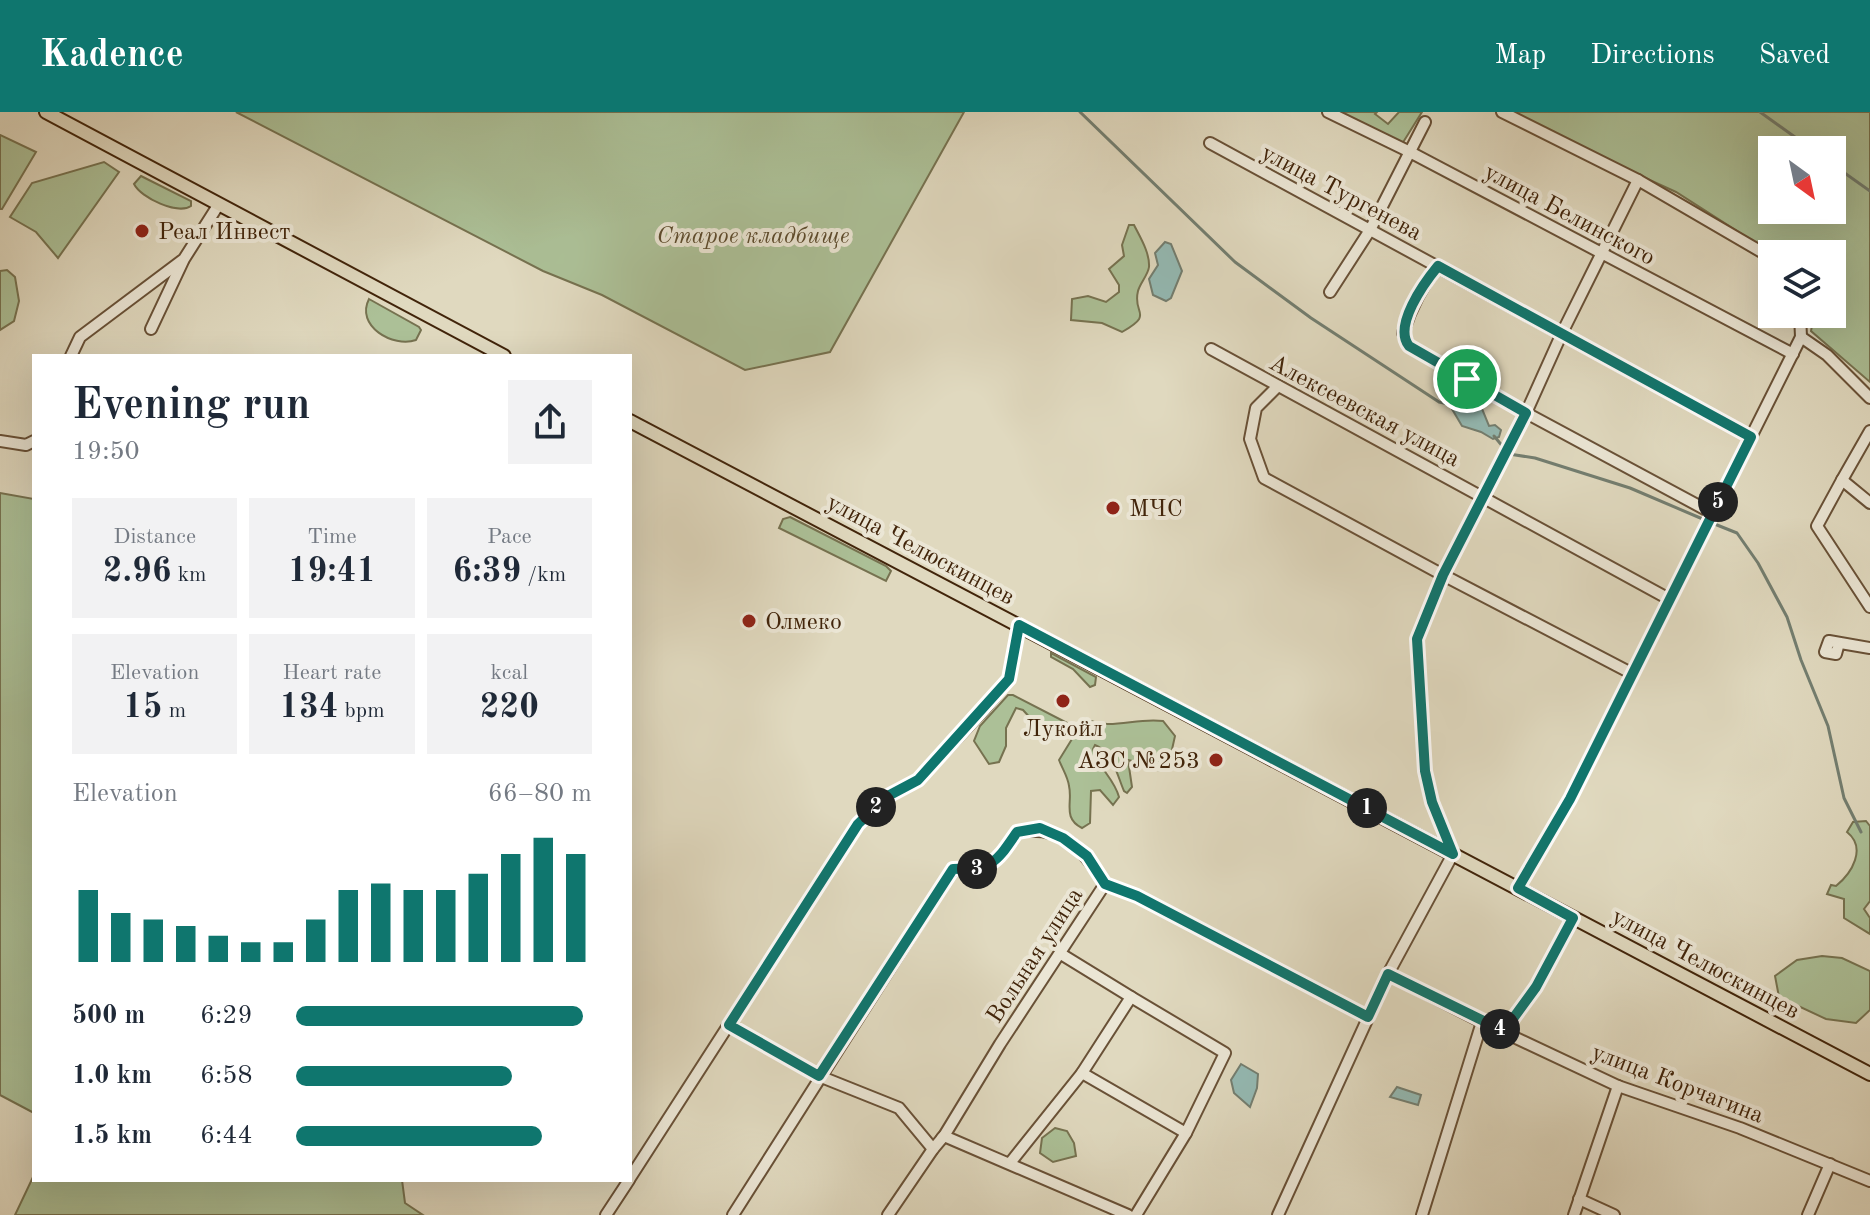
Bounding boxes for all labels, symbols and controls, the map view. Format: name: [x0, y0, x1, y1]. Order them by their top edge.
text: Kadence: [40, 37, 184, 75]
text: Map: [1494, 42, 1546, 70]
text: Directions: [1590, 42, 1715, 70]
text: Saved: [1759, 42, 1830, 70]
north arrow: [1758, 136, 1846, 224]
map controls: [1758, 136, 1846, 328]
street label: улица Тургенева: [1257, 141, 1425, 246]
street label: улица Белинского: [1480, 161, 1659, 271]
place label: Реал Инвест: [158, 221, 291, 245]
marker: Реал Инвест: [133, 222, 151, 240]
park label: Старое кладбище: [656, 225, 850, 249]
button: layers: [1758, 240, 1846, 328]
pin: [1433, 345, 1501, 413]
street label: Алексеевская улица: [1265, 351, 1464, 472]
icon: arrive: [1445, 357, 1489, 401]
button: share: [508, 380, 592, 464]
text: Evening run: [72, 384, 310, 428]
text: 19:50: [72, 439, 140, 465]
pin: 5: [1698, 482, 1738, 522]
street label: улица Челюскинцев: [822, 491, 1018, 610]
text: 5: [1712, 491, 1724, 513]
place label: МЧС: [1129, 498, 1183, 522]
marker: МЧС: [1104, 499, 1122, 517]
text: Distance: [113, 526, 196, 548]
text: Time: [307, 526, 357, 548]
text: Pace: [487, 526, 532, 548]
text: 2.96: [103, 555, 171, 589]
text: 19:41: [288, 555, 376, 589]
text: 6:39: [452, 555, 521, 589]
text: km: [171, 564, 207, 586]
text: /km: [521, 564, 566, 586]
place label: Олмеко: [765, 611, 842, 635]
marker: Олмеко: [740, 612, 758, 630]
text: Elevation: [110, 662, 199, 684]
text: Heart rate: [283, 662, 381, 684]
text: kcal: [490, 662, 528, 684]
text: 15: [123, 691, 163, 725]
text: 134: [279, 691, 338, 725]
text: 220: [480, 691, 539, 725]
marker: Лукойл: [1054, 692, 1072, 710]
text: m: [163, 700, 186, 722]
text: bpm: [338, 700, 385, 722]
place label: Лукойл: [1023, 718, 1103, 742]
place label: АЗС №253: [1077, 750, 1200, 774]
marker: АЗС №253: [1207, 751, 1225, 769]
text: Elevation: [72, 781, 178, 807]
text: 66–80 m: [488, 781, 592, 807]
pin: 2: [856, 787, 896, 827]
pin: 1: [1347, 788, 1387, 828]
text: 2: [870, 796, 882, 818]
text: 1: [1361, 797, 1373, 819]
pin: 3: [957, 849, 997, 889]
text: 3: [971, 858, 983, 880]
street label: Вольная улица: [983, 884, 1088, 1028]
street label: улица Челюскинцев: [1607, 905, 1803, 1024]
text: 500 m: [72, 1003, 145, 1029]
text: 6:29: [200, 1003, 253, 1029]
pin: 4: [1480, 1009, 1520, 1049]
text: 4: [1494, 1018, 1506, 1040]
street label: улица Корчагина: [1588, 1041, 1767, 1129]
text: 1.0 km: [72, 1063, 152, 1089]
text: 6:58: [200, 1063, 253, 1089]
text: 1.5 km: [72, 1123, 152, 1149]
text: 6:44: [200, 1123, 253, 1149]

